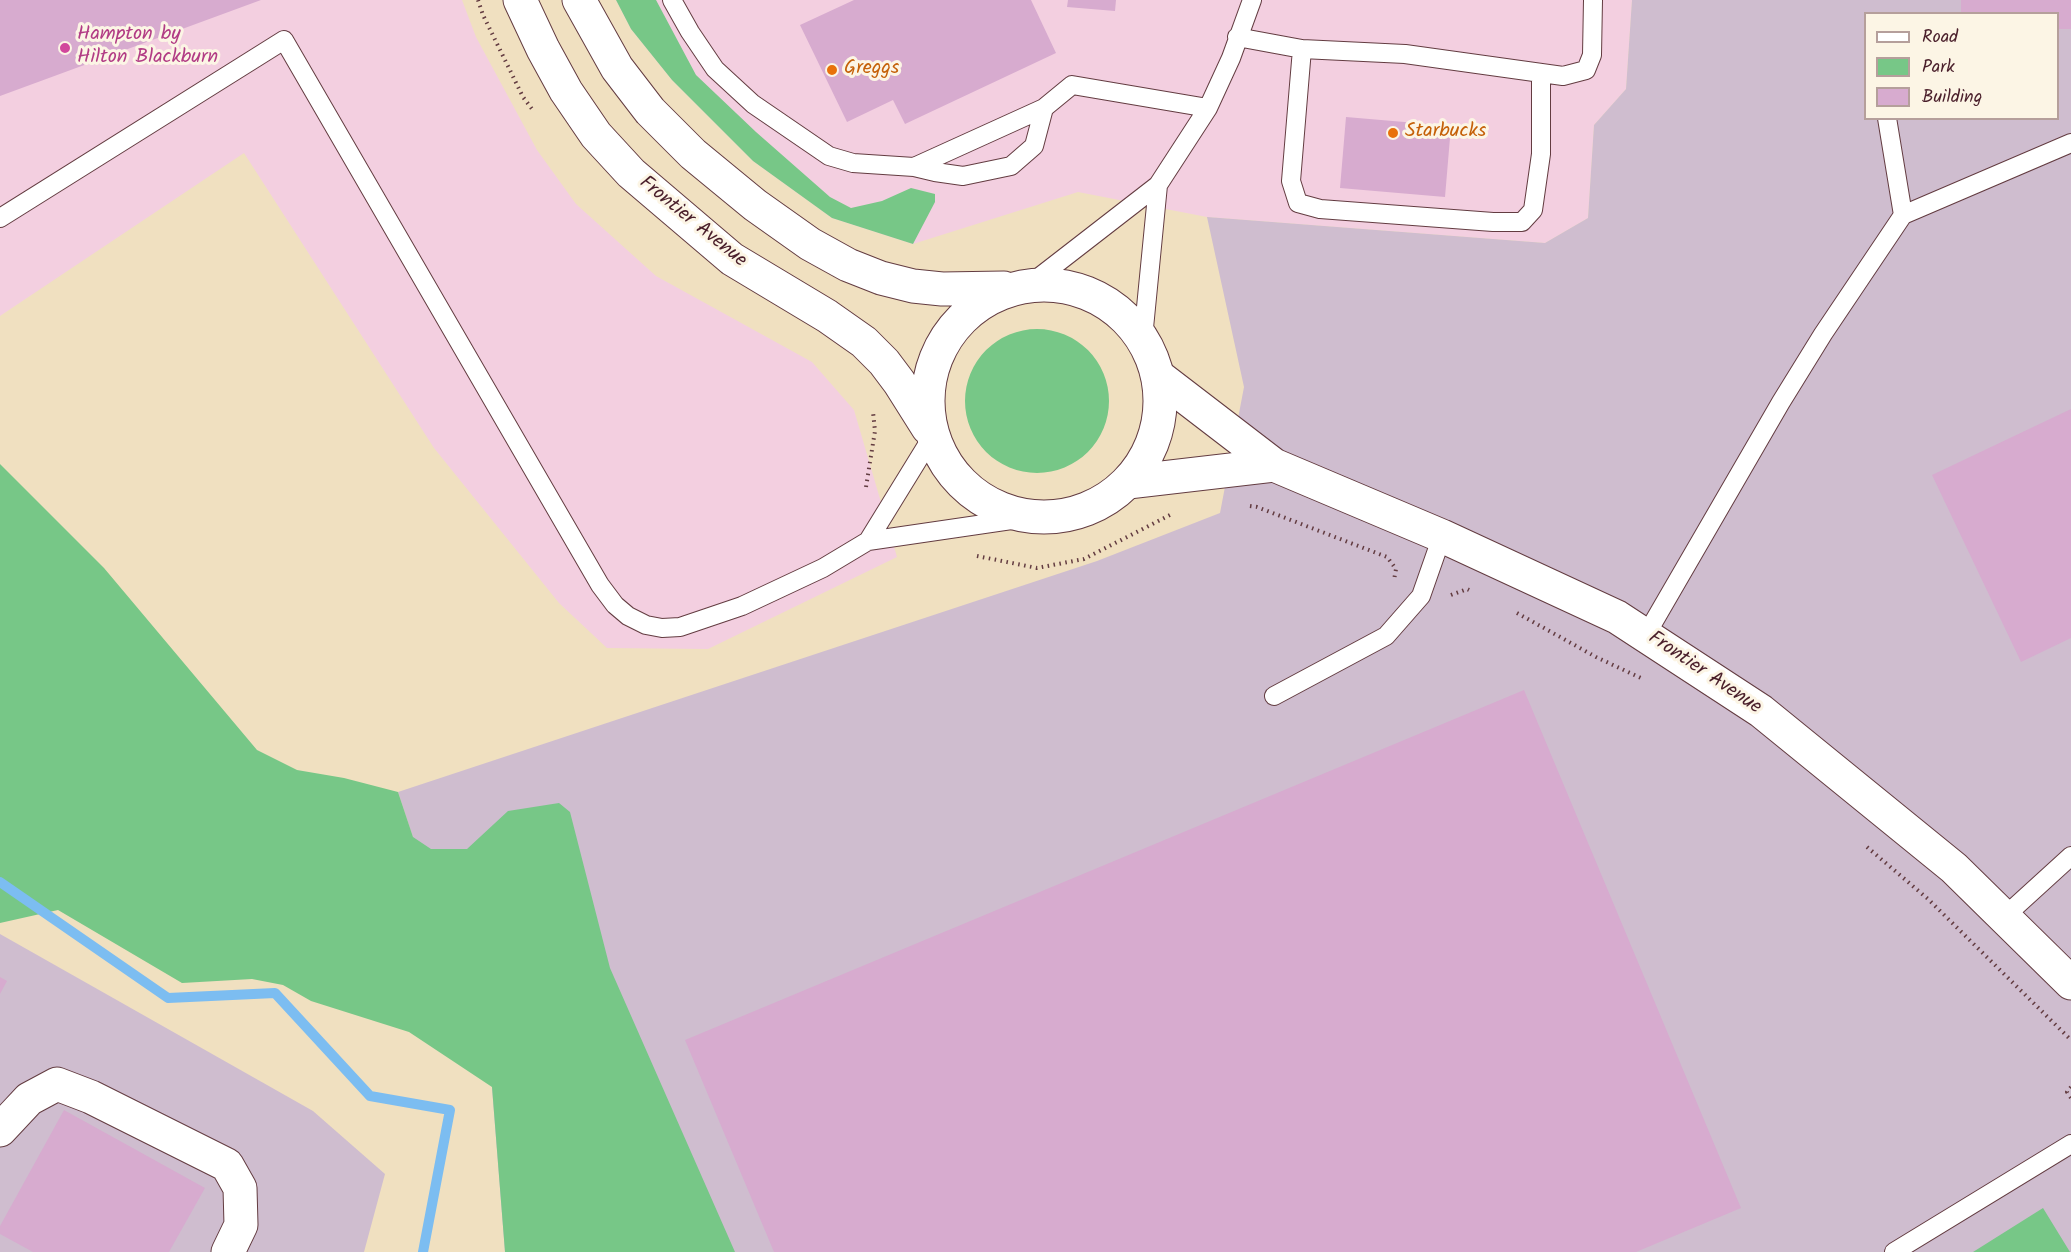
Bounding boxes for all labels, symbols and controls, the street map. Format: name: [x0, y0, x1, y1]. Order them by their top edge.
legend: [1864, 12, 2059, 120]
text: Road: [1922, 23, 1958, 52]
place label: Hampton by Hilton Blackburn: [77, 24, 218, 71]
marker: Hampton by Hilton Blackburn: [58, 41, 72, 55]
text: Park: [1922, 53, 1955, 82]
place label: Greggs: [844, 58, 899, 82]
marker: Greggs: [825, 63, 839, 77]
text: Building: [1922, 83, 1982, 112]
place label: Starbucks: [1405, 121, 1486, 145]
marker: Starbucks: [1386, 126, 1400, 140]
street label: Frontier Avenue: [633, 172, 751, 274]
street label: Frontier Avenue: [1643, 627, 1765, 721]

